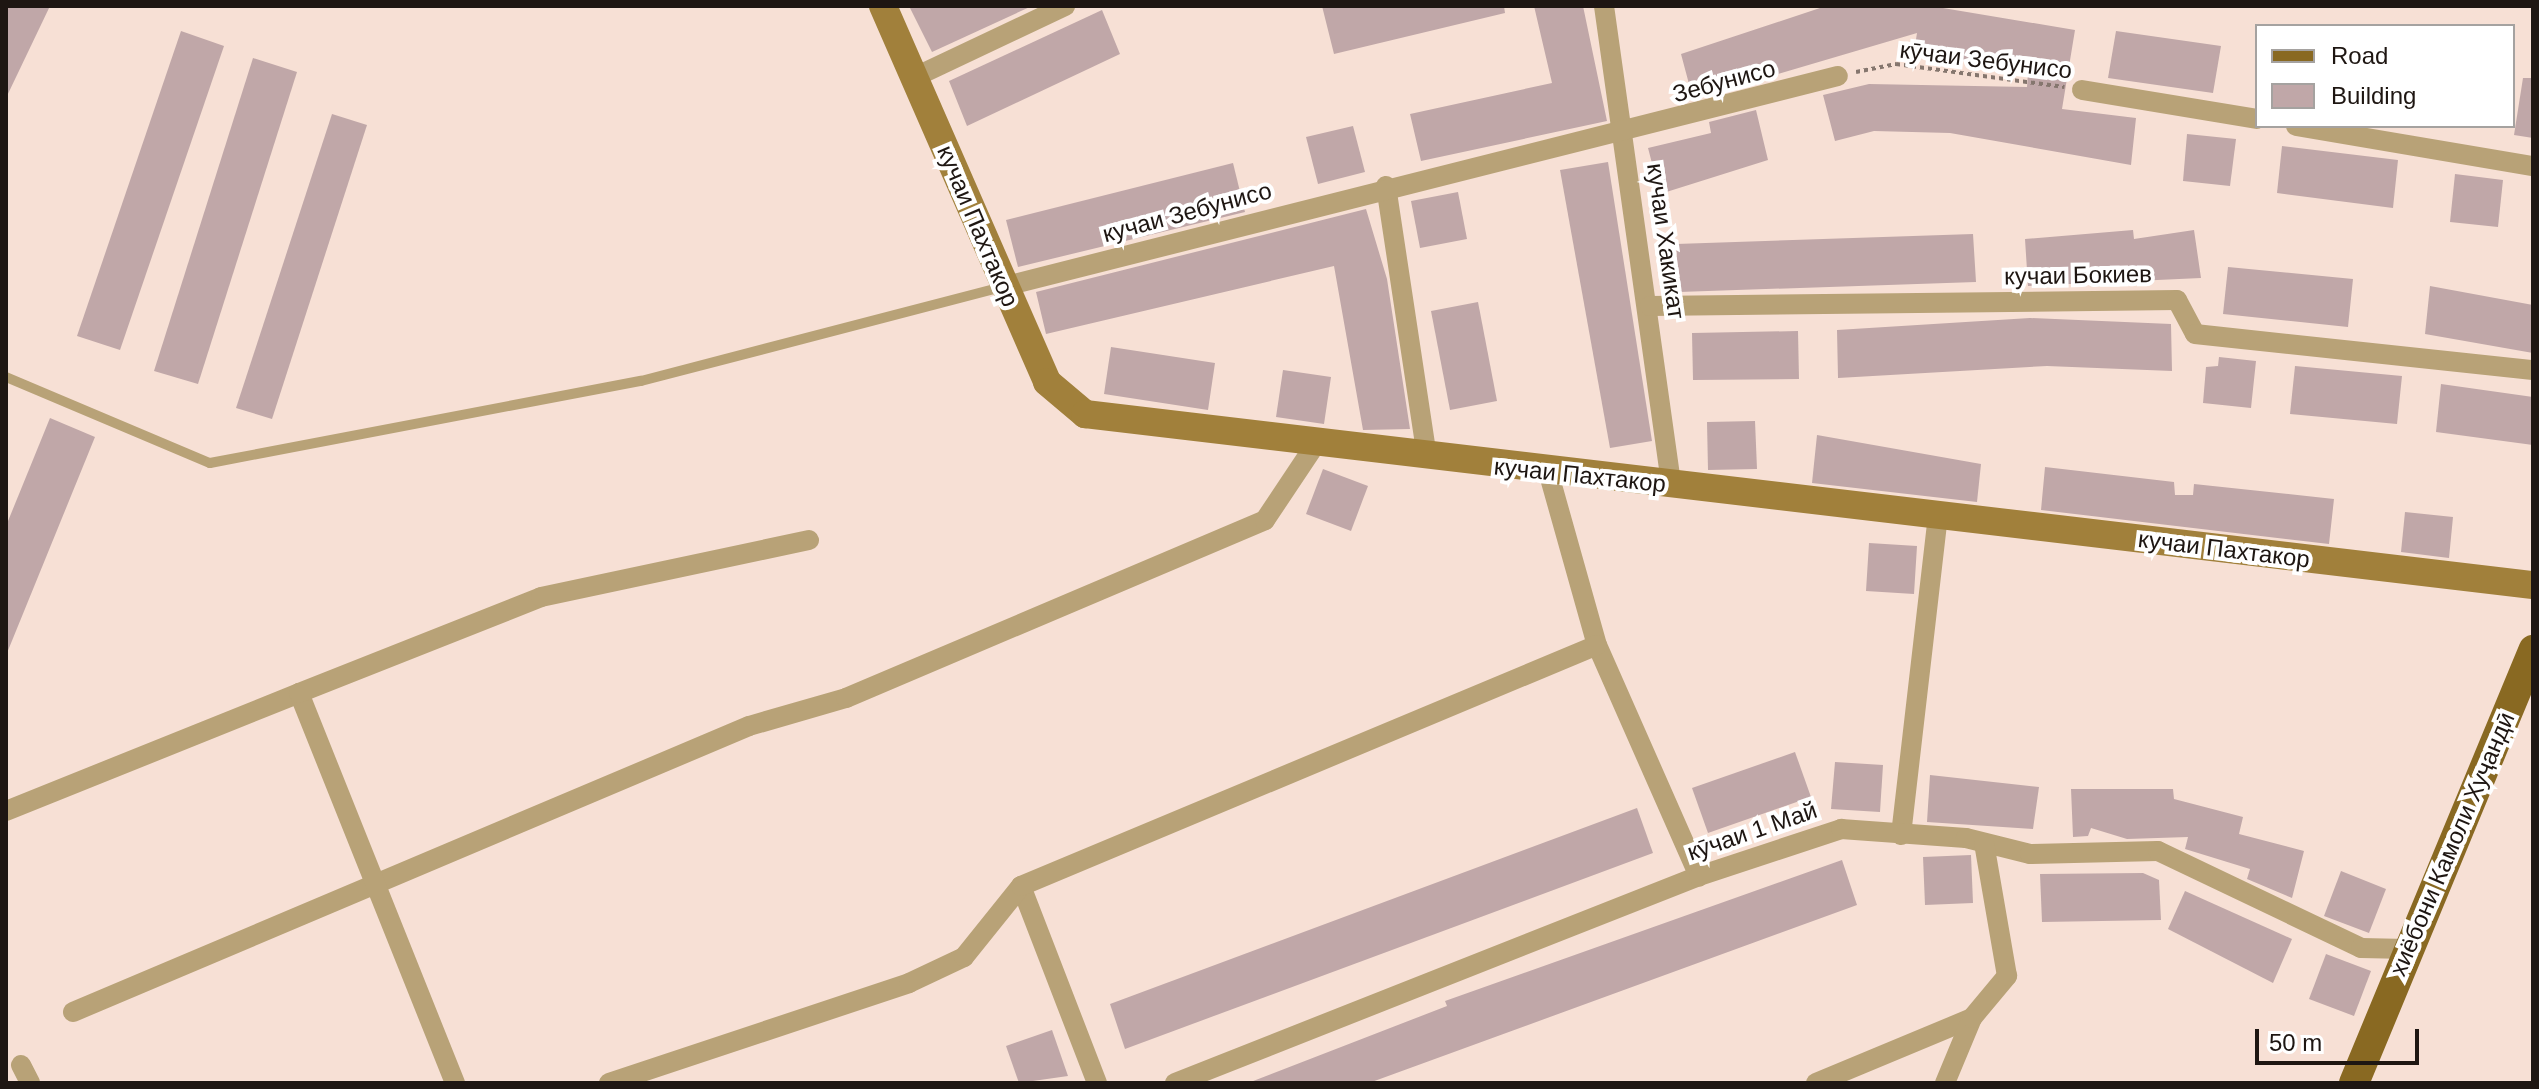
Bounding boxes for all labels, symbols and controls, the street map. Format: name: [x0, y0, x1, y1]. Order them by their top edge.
legend: [2255, 24, 2515, 128]
street label: кӯчаи Зебунисо: [1898, 35, 2074, 85]
text: Road: [2331, 42, 2388, 69]
street label: Зебунисо: [1670, 53, 1778, 109]
text: Building: [2331, 82, 2416, 109]
street label: кучаи Пахтакор: [931, 141, 1025, 311]
street label: кучаи Хакикат: [1641, 161, 1691, 321]
street label: кучаи Зебунисо: [1099, 176, 1275, 248]
street label: кучаи Бокиев: [2004, 259, 2152, 291]
street label: кучаи Пахтакор: [1493, 452, 1667, 498]
street label: кучаи Пахтакор: [2137, 524, 2311, 574]
street label: хиёбони Камоли Хуҷандӣ: [2383, 708, 2521, 980]
street label: кӯчаи 1 Май: [1683, 795, 1821, 867]
scale bar: [2259, 1013, 2423, 1063]
text: 50 m: [2269, 1029, 2322, 1056]

